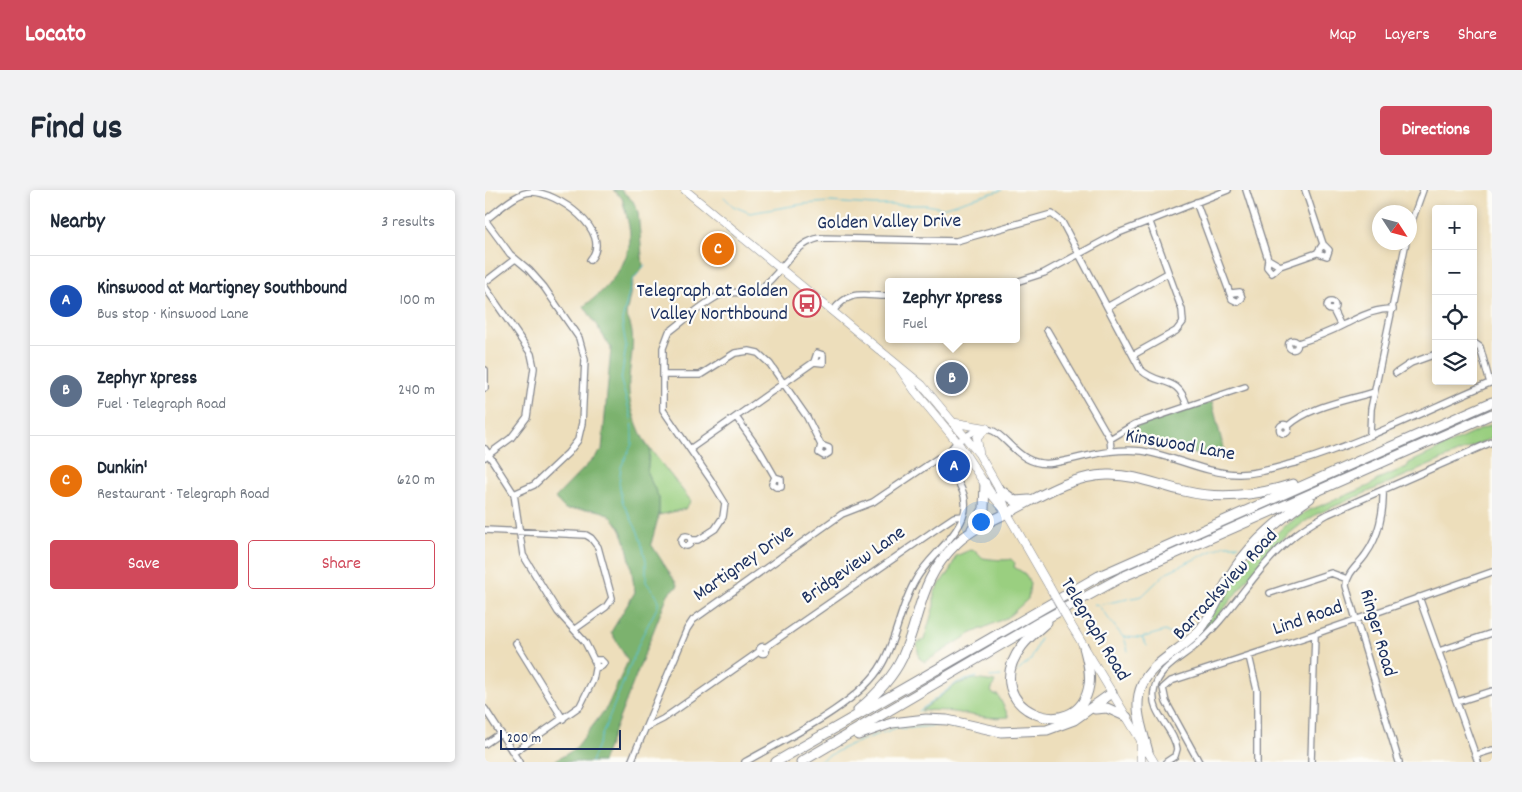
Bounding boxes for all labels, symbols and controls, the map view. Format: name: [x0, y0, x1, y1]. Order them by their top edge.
text: Locato: [25, 18, 86, 52]
text: Map: [1329, 23, 1356, 48]
text: Layers: [1384, 23, 1430, 48]
text: Share: [1458, 23, 1497, 48]
text: Find us: [30, 105, 122, 155]
button: Directions: [1380, 106, 1492, 155]
north arrow: [1372, 205, 1417, 250]
map controls: [1432, 205, 1477, 385]
button: +: [1432, 205, 1477, 250]
text: Nearby: [50, 208, 105, 238]
street label: Golden Valley Drive: [817, 208, 962, 238]
text: 3 results: [381, 211, 435, 234]
pin: C: [702, 230, 734, 268]
button: −: [1432, 250, 1477, 295]
text: Kinswood at Martigney Southbound: [97, 276, 347, 303]
place label: Telegraph at Golden Valley Northbound: [637, 278, 788, 329]
popup: [885, 278, 1020, 343]
text: Zephyr Xpress: [902, 286, 1003, 313]
bus stop icon: Telegraph at Golden Valley Northbound: [792, 288, 822, 318]
text: A: [62, 289, 70, 312]
text: 100 m: [399, 289, 435, 312]
button: locate: [1432, 295, 1477, 340]
text: Bus stop · Kinswood Lane: [97, 303, 249, 326]
text: Fuel: [902, 313, 927, 336]
button: layers: [1432, 340, 1477, 385]
pin: B: [936, 359, 968, 397]
text: Zephyr Xpress: [97, 366, 197, 393]
text: B: [62, 379, 70, 402]
text: 240 m: [398, 379, 435, 402]
text: Fuel · Telegraph Road: [97, 393, 226, 416]
street label: Kinswood Lane: [1123, 423, 1237, 469]
pin: A: [938, 447, 970, 485]
text: Dunkin': [97, 456, 148, 483]
text: C: [62, 469, 70, 492]
text: 620 m: [397, 469, 435, 492]
text: Restaurant · Telegraph Road: [97, 483, 270, 506]
your location: [968, 509, 994, 535]
street label: Martigney Drive: [688, 519, 800, 609]
street label: Bridgeview Lane: [796, 520, 912, 612]
street label: Barracksview Road: [1167, 523, 1285, 647]
button: Save: [50, 540, 238, 589]
button: Share: [248, 540, 435, 589]
street label: Telegraph Road: [1052, 573, 1136, 687]
street label: Ringer Road: [1351, 586, 1403, 680]
street label: Lind Road: [1269, 594, 1347, 644]
scale bar: [500, 727, 621, 750]
text: 200 m: [507, 729, 541, 749]

